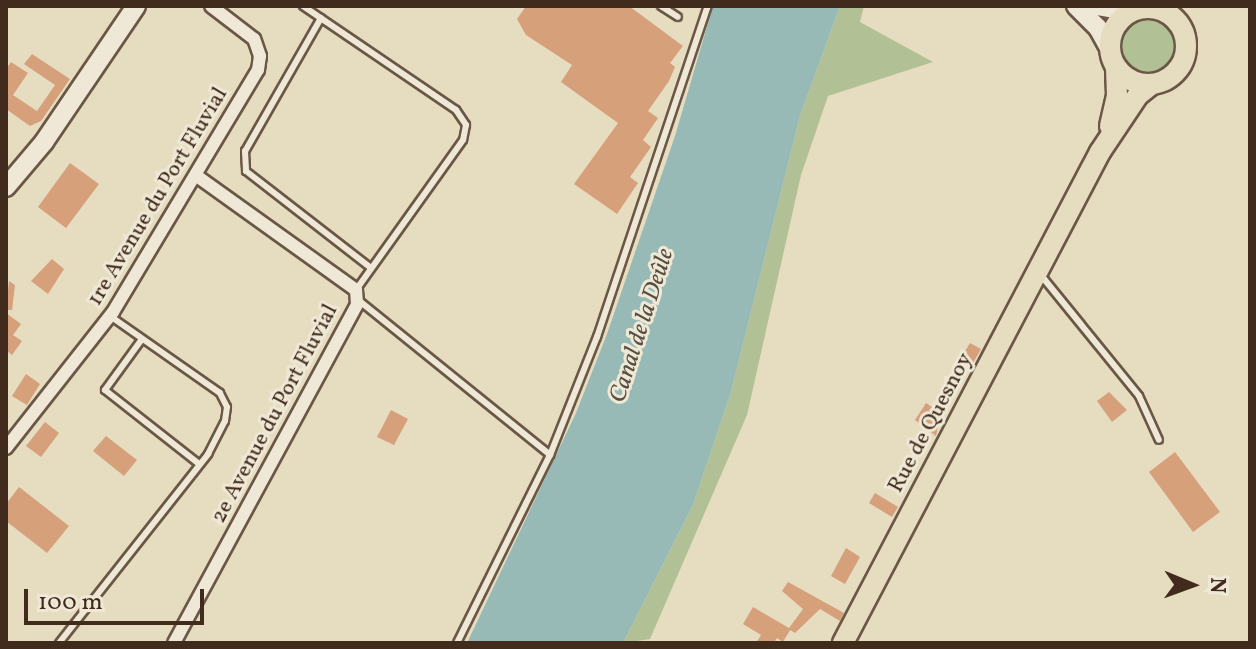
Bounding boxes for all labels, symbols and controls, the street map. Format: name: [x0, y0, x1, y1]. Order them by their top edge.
street label: 1re Avenue du Port Fluvial: [82, 83, 234, 311]
water label: Canal de la Deûle: [605, 245, 681, 407]
street label: 2e Avenue du Port Fluvial: [206, 300, 344, 528]
street label: Rue de Quesnoy: [883, 349, 979, 497]
north arrow: [1152, 545, 1232, 625]
scale bar: [28, 573, 208, 623]
text: N: [1201, 577, 1232, 594]
text: 100 m: [38, 586, 103, 620]

